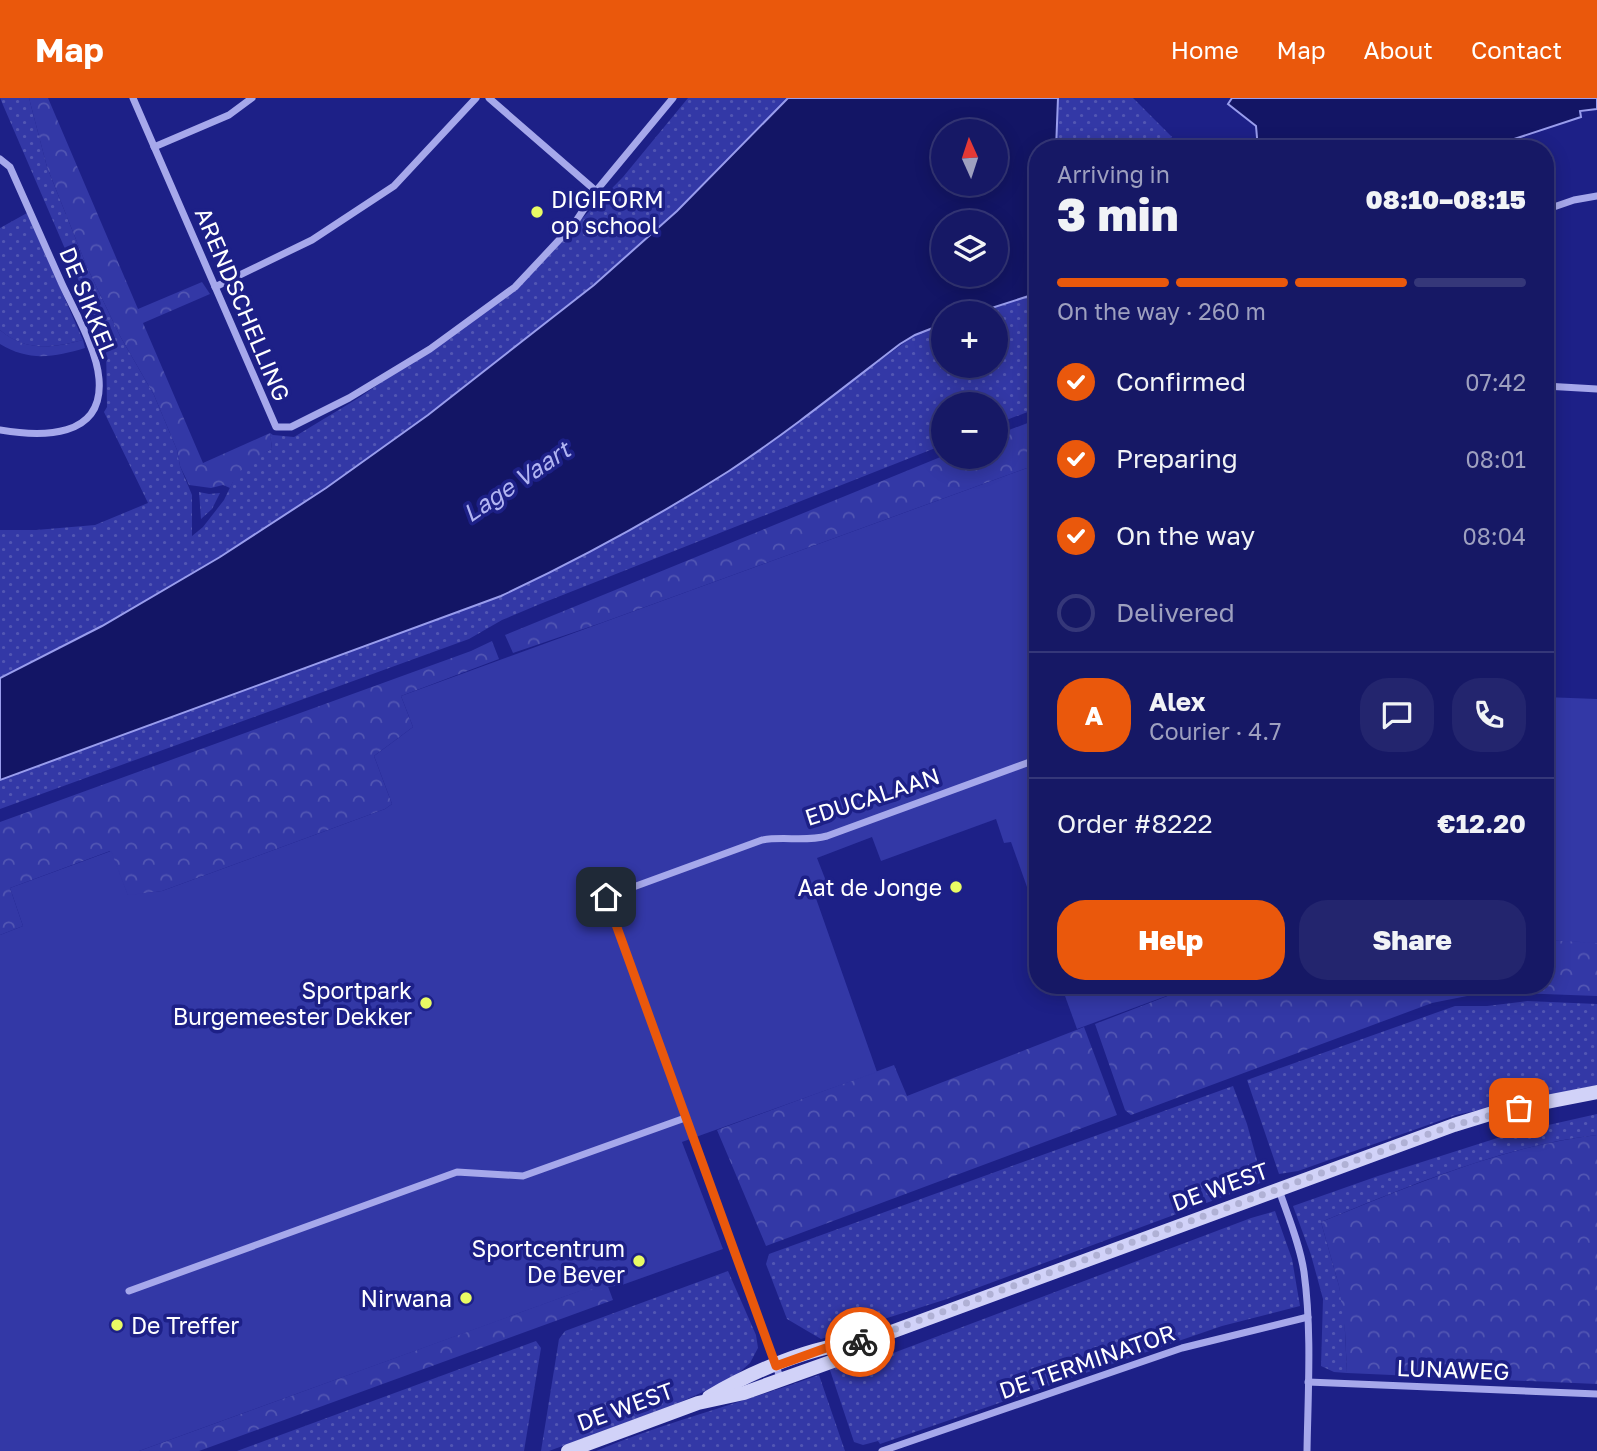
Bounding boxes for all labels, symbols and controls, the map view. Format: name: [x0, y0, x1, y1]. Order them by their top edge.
text: Map: [35, 30, 104, 69]
text: Home: [1171, 35, 1239, 64]
text: Map: [1277, 35, 1326, 64]
text: About: [1364, 35, 1433, 64]
text: Contact: [1471, 35, 1562, 64]
north arrow: [931, 119, 1008, 196]
map controls: [931, 119, 1008, 469]
text: Arriving in: [1057, 160, 1170, 188]
text: 08:10–08:15: [1366, 184, 1526, 215]
place label: DIGIFORM op school: [551, 185, 664, 239]
text: 3 min: [1057, 186, 1179, 241]
street label: ARENDSCHELLING: [190, 203, 296, 405]
marker: DIGIFORM op school: [529, 204, 545, 220]
button: layers: [931, 210, 1008, 287]
street label: DE SIKKEL: [54, 243, 124, 361]
text: On the way · 260 m: [1057, 297, 1266, 325]
button: +: [931, 301, 1008, 378]
icon: check: [1057, 363, 1095, 401]
text: Confirmed: [1116, 366, 1246, 397]
text: 07:42: [1465, 368, 1526, 396]
button: −: [931, 392, 1008, 469]
water label: Lage Vaart: [457, 433, 578, 528]
icon: check: [1057, 440, 1095, 478]
text: Preparing: [1116, 443, 1238, 474]
text: 08:01: [1465, 445, 1526, 473]
icon: check: [1057, 517, 1095, 555]
text: On the way: [1116, 520, 1255, 551]
text: 08:04: [1463, 522, 1526, 550]
text: Delivered: [1116, 597, 1235, 628]
button: chat: [1360, 678, 1434, 752]
button: phone: [1452, 678, 1526, 752]
text: Alex: [1149, 686, 1206, 717]
text: A: [1085, 700, 1103, 731]
text: Courier · 4.7: [1149, 717, 1281, 745]
street label: EDUCALAAN: [801, 761, 943, 831]
text: Order #8222: [1057, 808, 1213, 839]
text: €12.20: [1437, 808, 1526, 839]
pin: [576, 867, 636, 927]
place label: Aat de Jonge: [797, 873, 942, 901]
icon: home: [587, 878, 625, 916]
marker: Aat de Jonge: [948, 879, 964, 895]
button: Help: [1057, 900, 1285, 980]
button: Share: [1299, 900, 1526, 980]
place label: Sportpark Burgemeester Dekker: [173, 976, 412, 1030]
marker: Sportpark Burgemeester Dekker: [418, 995, 434, 1011]
pin: [1489, 1078, 1549, 1138]
icon: bag: [1500, 1089, 1538, 1127]
street label: DE WEST: [1168, 1156, 1272, 1216]
place label: Sportcentrum De Bever: [471, 1234, 625, 1288]
marker: Sportcentrum De Bever: [631, 1253, 647, 1269]
place label: Nirwana: [361, 1284, 452, 1312]
marker: Nirwana: [458, 1290, 474, 1306]
courier: [825, 1307, 895, 1377]
place label: De Treffer: [131, 1311, 239, 1339]
marker: De Treffer: [109, 1317, 125, 1333]
street label: DE TERMINATOR: [995, 1318, 1179, 1404]
icon: bike: [841, 1323, 879, 1361]
street label: LUNAWEG: [1396, 1353, 1510, 1385]
street label: DE WEST: [573, 1376, 677, 1436]

